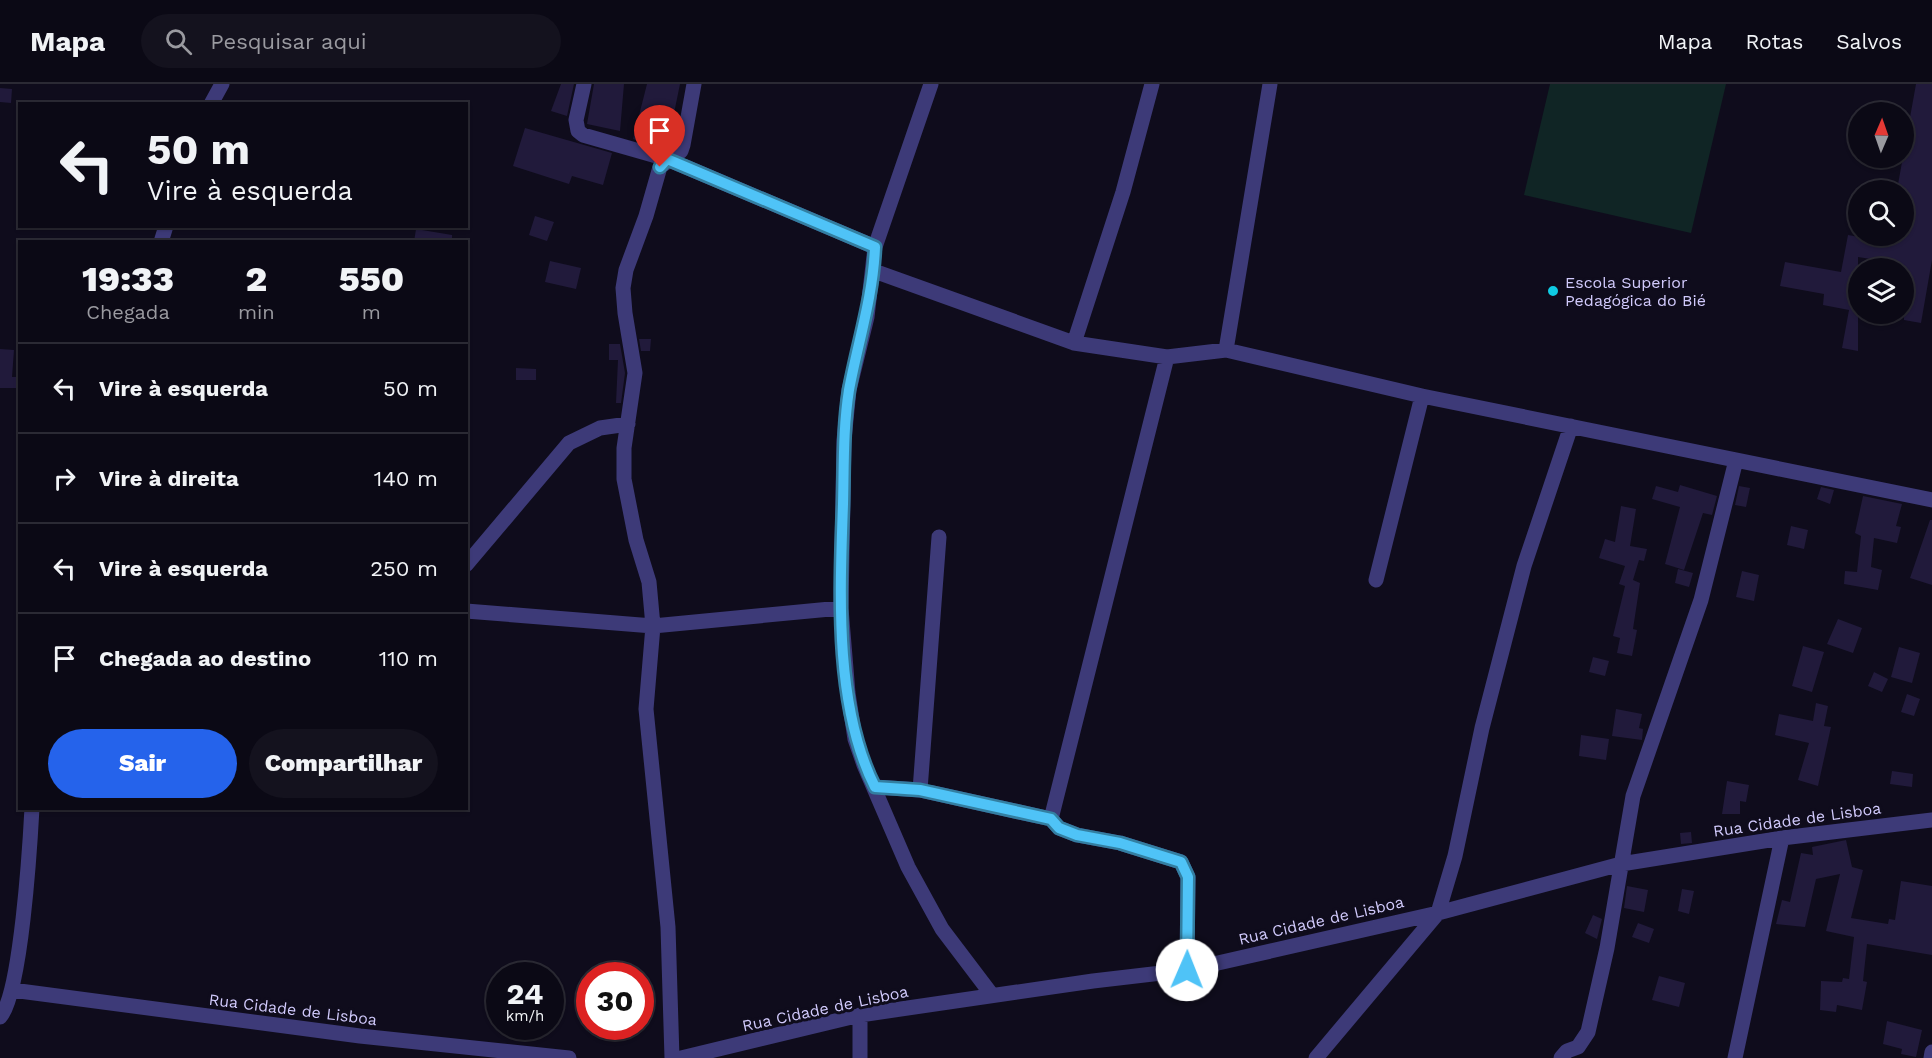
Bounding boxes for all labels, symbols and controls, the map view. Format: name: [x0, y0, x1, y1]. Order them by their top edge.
search box: [141, 14, 561, 68]
text: Mapa: [30, 25, 105, 58]
icon: search: [162, 25, 195, 58]
text: Pesquisar aqui: [210, 29, 367, 54]
text: Mapa: [1658, 29, 1712, 54]
text: Rotas: [1745, 29, 1803, 54]
text: Salvos: [1836, 29, 1902, 54]
north arrow: [1848, 102, 1914, 168]
map controls: [1848, 102, 1914, 324]
pin: [634, 105, 685, 167]
icon: arrive: [643, 114, 676, 147]
text: 50 m: [147, 125, 250, 174]
icon: left: [48, 126, 126, 204]
text: Vire à esquerda: [147, 175, 353, 207]
button: search: [1848, 180, 1914, 246]
text: 19:33: [82, 258, 174, 300]
text: 2: [246, 258, 267, 300]
text: 550: [339, 258, 404, 300]
button: layers: [1848, 258, 1914, 324]
place label: Escola Superior Pedagógica do Bié: [1565, 273, 1706, 310]
marker: Escola Superior Pedagógica do Bié: [1546, 284, 1560, 298]
text: Chegada: [86, 300, 170, 324]
text: min: [238, 300, 275, 324]
text: m: [362, 300, 381, 324]
icon: left: [48, 372, 81, 405]
text: Vire à esquerda: [99, 376, 268, 401]
text: 50 m: [383, 376, 438, 401]
icon: right: [48, 462, 81, 495]
text: Vire à direita: [99, 466, 239, 491]
text: 140 m: [374, 466, 438, 491]
icon: left: [48, 552, 81, 585]
text: Vire à esquerda: [99, 556, 268, 581]
text: 250 m: [370, 556, 438, 581]
icon: arrive: [48, 642, 81, 675]
text: Chegada ao destino: [99, 646, 311, 671]
text: 110 m: [379, 646, 438, 671]
button: Sair: [48, 729, 237, 798]
button: Compartilhar: [249, 729, 438, 798]
street label: Rua Cidade de Lisboa: [1712, 798, 1882, 841]
street label: Rua Cidade de Lisboa: [1237, 892, 1406, 949]
position arrow: [1155, 938, 1219, 1002]
speed limit sign: 30: [576, 962, 654, 1040]
text: 24: [507, 976, 543, 1011]
street label: Rua Cidade de Lisboa: [740, 982, 910, 1035]
street label: Rua Cidade de Lisboa: [208, 990, 378, 1029]
text: km/h: [506, 1007, 544, 1025]

